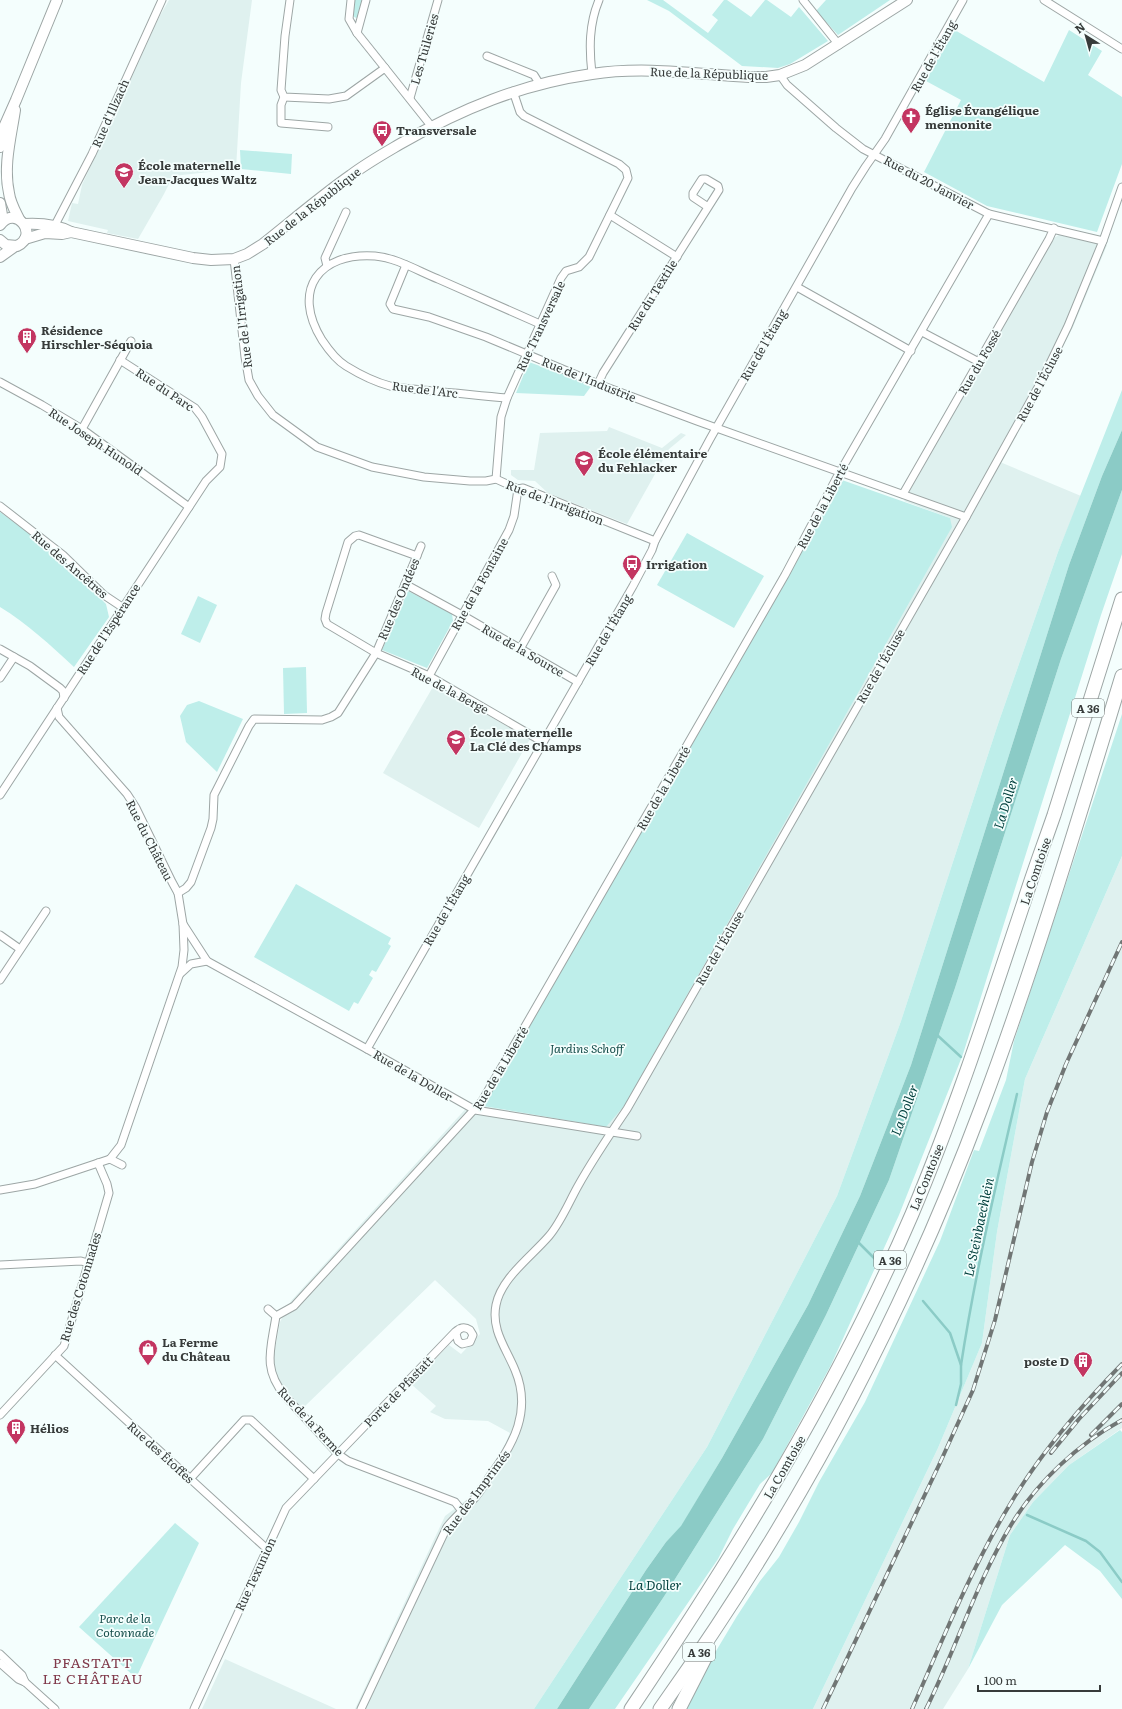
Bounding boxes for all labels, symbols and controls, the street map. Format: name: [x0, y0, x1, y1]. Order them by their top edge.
street label: Les Tuileries: [405, 11, 443, 87]
street label: Rue de l'Étang: [906, 16, 960, 95]
north arrow: [1066, 16, 1106, 56]
text: N: [1071, 18, 1088, 36]
street label: Rue de la République: [650, 62, 768, 84]
street label: Rue d'Illzach: [87, 76, 133, 150]
place label: Église Évangélique mennonite: [925, 101, 1039, 133]
church icon: Église Évangélique mennonite: [900, 106, 922, 134]
bus stop icon: Transversale: [371, 119, 393, 147]
place label: Transversale: [396, 121, 477, 139]
street label: Rue du 20 Janvier: [881, 151, 978, 214]
place label: École maternelle Jean-Jacques Waltz: [138, 156, 257, 188]
school or university icon: École maternelle Jean-Jacques Waltz: [113, 161, 135, 189]
street label: Rue de la République: [260, 162, 364, 250]
street label: Rue du Textile: [623, 256, 681, 334]
street label: Rue de l'Irrigation: [226, 264, 256, 370]
street label: Rue Transversale: [511, 277, 569, 375]
street label: Rue de l'Étang: [735, 305, 791, 384]
place label: Résidence Hirschler-Séquoia: [41, 321, 153, 353]
building icon: Résidence Hirschler-Séquoia: [16, 326, 38, 354]
street label: Rue du Fossé: [953, 326, 1005, 398]
street label: Rue de l'Écluse: [1011, 343, 1067, 425]
street label: Rue de l'Industrie: [539, 352, 639, 406]
street label: Rue du Parc: [132, 363, 198, 415]
street label: Rue de l'Arc: [391, 376, 459, 402]
street label: Rue Joseph Hunold: [45, 403, 147, 480]
place label: École élémentaire du Fehlacker: [598, 444, 707, 476]
school or university icon: École élémentaire du Fehlacker: [573, 449, 595, 477]
street label: Rue de la Liberté: [792, 460, 852, 552]
street label: Rue de l'Irrigation: [503, 475, 607, 529]
street label: Rue des Ancêtres: [28, 526, 112, 603]
street label: Rue de la Fontaine: [446, 534, 512, 634]
bus stop icon: Irrigation: [621, 553, 643, 581]
street label: Rue des Ondées: [373, 555, 424, 643]
place label: Irrigation: [646, 555, 708, 573]
street label: Rue de l'Espérance: [72, 580, 144, 678]
street label: Rue de l'Étang: [580, 590, 636, 669]
street label: Rue de la Source: [478, 619, 568, 681]
street label: Rue de l'Écluse: [851, 625, 909, 707]
street label: Rue de la Berge: [408, 662, 492, 718]
road number: A 36: [1072, 699, 1104, 717]
place label: École maternelle La Clé des Champs: [470, 723, 581, 755]
school or university icon: École maternelle La Clé des Champs: [445, 728, 467, 756]
street label: Rue de la Liberté: [632, 743, 694, 833]
water label: La Doller: [988, 775, 1022, 831]
street label: Rue du Château: [122, 796, 178, 884]
street label: La Comtoise: [1015, 835, 1055, 907]
street label: Rue de l'Étang: [418, 870, 474, 949]
street label: Rue de l'Écluse: [690, 907, 748, 989]
street label: Rue de la Liberté: [468, 1023, 532, 1113]
park label: Jardins Schoff: [550, 1039, 626, 1057]
street label: Rue de la Doller: [370, 1045, 456, 1105]
water label: La Doller: [886, 1082, 922, 1138]
street label: La Comtoise: [904, 1141, 948, 1213]
water label: Le Steinbaechlein: [958, 1176, 998, 1278]
street label: Rue des Cotonnades: [55, 1230, 105, 1344]
road number: A 36: [874, 1251, 906, 1269]
place label: La Ferme du Château: [162, 1333, 230, 1365]
shop icon: La Ferme du Château: [137, 1338, 159, 1366]
building icon: poste D: [1072, 1350, 1094, 1378]
street label: Porte de Pfastatt: [359, 1351, 437, 1431]
place label: poste D: [1024, 1352, 1069, 1370]
street label: Rue de la Ferme: [274, 1382, 348, 1460]
building icon: Hélios: [5, 1417, 27, 1445]
street label: Rue des Étoffes: [123, 1417, 199, 1487]
place label: Hélios: [30, 1419, 69, 1437]
street label: La Comtoise: [759, 1432, 809, 1502]
street label: Rue des Imprimés: [438, 1445, 514, 1538]
street label: Rue Texunion: [230, 1534, 280, 1614]
water label: La Doller: [628, 1575, 682, 1594]
park label: Parc de la Cotonnade: [96, 1609, 154, 1641]
road number: A 36: [683, 1643, 715, 1661]
district label: PFASTATT LE CHÂTEAU: [42, 1652, 144, 1688]
scale bar: [978, 1667, 1100, 1693]
text: 100 m: [984, 1671, 1017, 1689]

